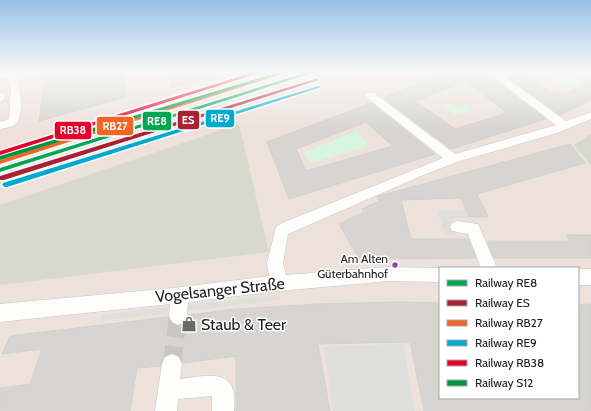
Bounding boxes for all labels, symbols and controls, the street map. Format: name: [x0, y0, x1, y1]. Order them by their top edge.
line badge: RE9: [205, 109, 235, 128]
line badge: ES: [177, 110, 200, 130]
line badge: RE8: [142, 111, 172, 131]
text: RE9: [210, 111, 230, 125]
text: ES: [182, 113, 195, 127]
text: RE8: [147, 114, 167, 128]
line badge: RB27: [96, 116, 134, 136]
text: RB27: [102, 119, 128, 133]
line badge: RB38: [54, 121, 92, 140]
text: RB38: [60, 123, 87, 137]
place label: Am Alten Güterbahnhof: [317, 251, 388, 281]
marker: Am Alten Güterbahnhof: [390, 260, 400, 270]
legend: [439, 267, 579, 399]
street label: Vogelsanger Straße: [154, 274, 286, 306]
text: Railway RE8: [475, 275, 537, 290]
text: Railway ES: [475, 295, 530, 310]
shop icon: Staub & Teer: [180, 315, 198, 333]
place label: Staub & Teer: [201, 315, 287, 334]
text: Railway RB27: [475, 315, 543, 330]
text: Railway RE9: [475, 335, 537, 350]
text: Railway RB38: [475, 355, 544, 370]
text: Railway S12: [475, 375, 533, 390]

